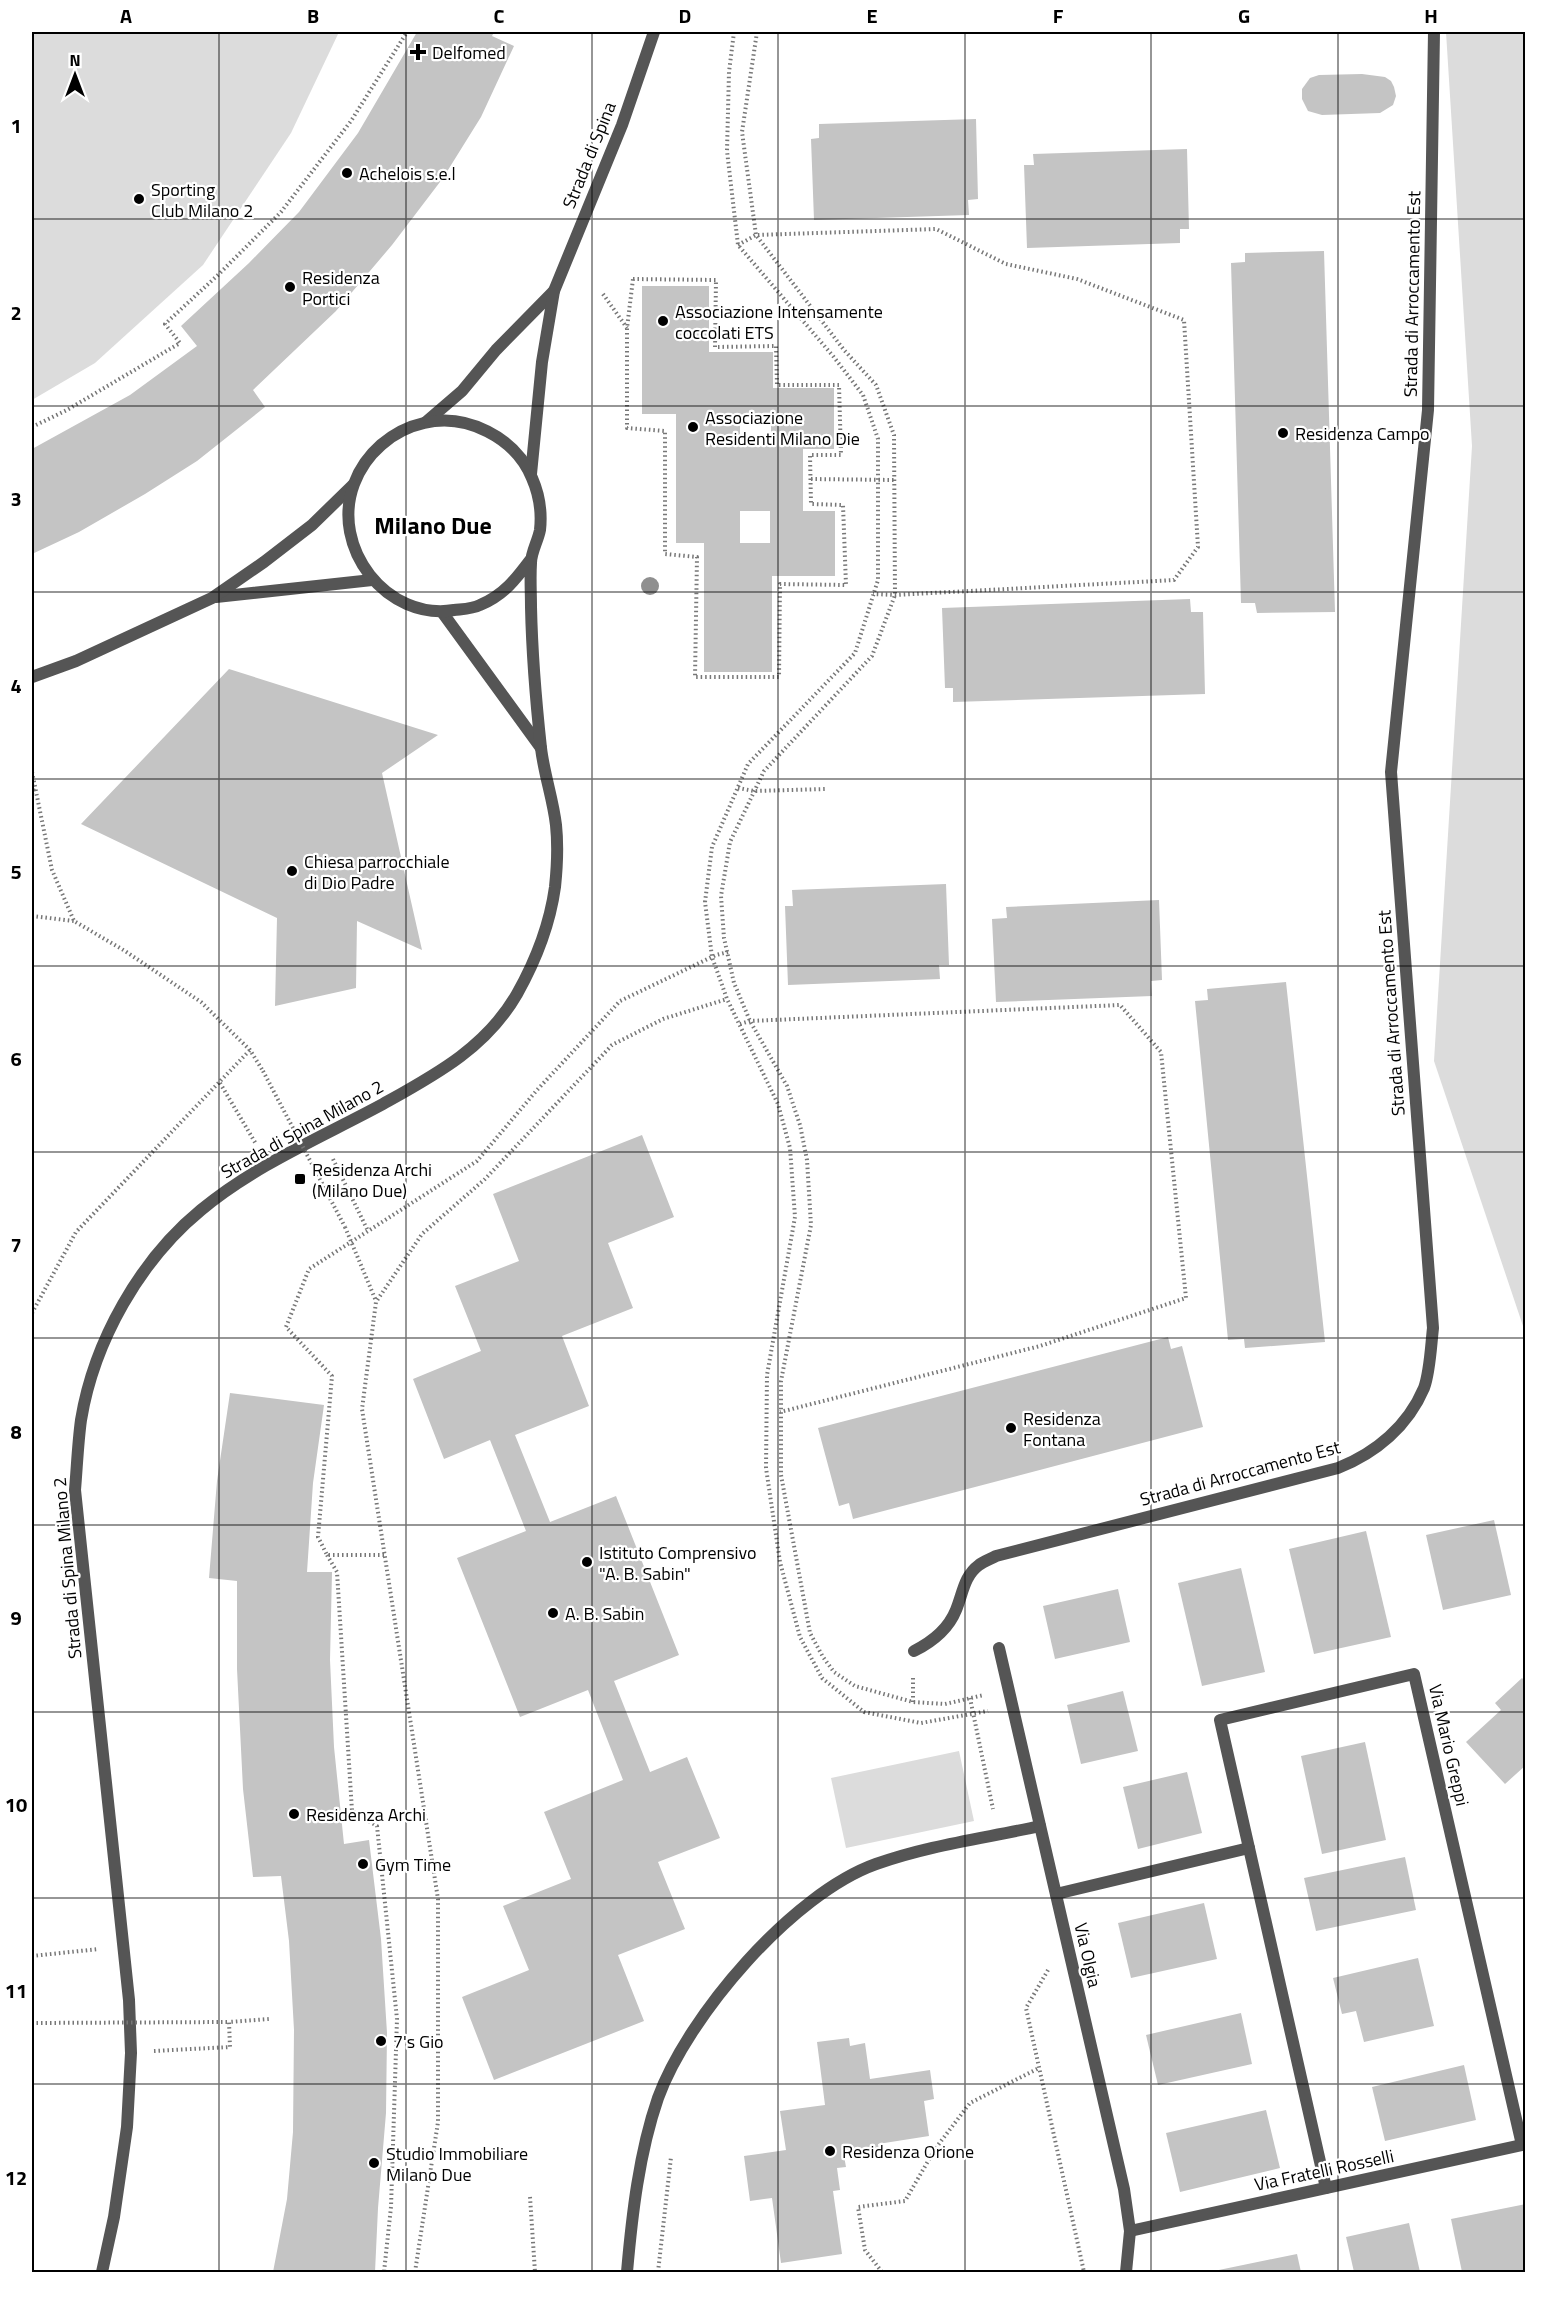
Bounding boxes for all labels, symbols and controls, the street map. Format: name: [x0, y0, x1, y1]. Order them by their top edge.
text: A: [120, 0, 132, 31]
text: B: [307, 0, 319, 31]
text: C: [494, 0, 505, 31]
text: D: [679, 0, 691, 31]
text: E: [866, 0, 878, 31]
text: F: [1053, 0, 1064, 31]
text: G: [1238, 0, 1250, 31]
text: H: [1424, 0, 1438, 31]
place label: Delfomed: [432, 39, 506, 66]
marker: Delfomed: [409, 43, 427, 61]
north arrow: [45, 45, 105, 105]
text: N: [69, 48, 81, 72]
street label: Strada di Spina: [555, 98, 623, 212]
text: 1: [10, 110, 22, 141]
place label: Achelois s.e.l: [359, 160, 456, 187]
marker: Achelois s.e.l: [340, 166, 354, 180]
place label: Sporting Club Milano 2: [151, 176, 253, 224]
street label: Strada di Arroccamento Est: [1397, 190, 1427, 397]
marker: Sporting Club Milano 2: [132, 192, 146, 206]
place label: Residenza Portici: [302, 264, 380, 312]
marker: Residenza Portici: [283, 280, 297, 294]
text: 2: [10, 297, 22, 328]
place label: Associazione Intensamente coccolati ETS: [675, 298, 883, 346]
marker: Associazione Intensamente coccolati ETS: [656, 314, 670, 328]
place label: Associazione Residenti Milano Die: [705, 404, 860, 452]
marker: Associazione Residenti Milano Die: [686, 420, 700, 434]
place label: Residenza Campo: [1295, 420, 1430, 447]
marker: Residenza Campo: [1276, 426, 1290, 440]
text: 3: [10, 483, 22, 514]
district label: Milano Due: [374, 507, 492, 543]
text: 4: [10, 670, 22, 701]
place label: Chiesa parrocchiale di Dio Padre: [304, 848, 450, 896]
text: 5: [10, 856, 22, 887]
marker: Chiesa parrocchiale di Dio Padre: [285, 864, 299, 878]
street label: Strada di Arroccamento Est: [1370, 908, 1412, 1117]
text: 6: [10, 1043, 22, 1074]
street label: Strada di Spina Milano 2: [216, 1073, 388, 1185]
place label: Residenza Archi (Milano Due): [312, 1156, 432, 1204]
marker: Residenza Archi (Milano Due): [293, 1172, 307, 1186]
text: 7: [10, 1229, 22, 1260]
place label: Residenza Fontana: [1023, 1405, 1101, 1453]
text: 8: [10, 1416, 22, 1447]
marker: Residenza Fontana: [1004, 1421, 1018, 1435]
street label: Strada di Arroccamento Est: [1137, 1433, 1344, 1513]
street label: Strada di Spina Milano 2: [46, 1476, 88, 1660]
place label: Istituto Comprensivo "A. B. Sabin": [599, 1539, 756, 1587]
marker: Istituto Comprensivo "A. B. Sabin": [580, 1555, 594, 1569]
place label: A. B. Sabin: [565, 1600, 644, 1627]
text: 9: [10, 1602, 22, 1633]
marker: A. B. Sabin: [546, 1606, 560, 1620]
street label: Via Mario Greppi: [1422, 1681, 1476, 1809]
text: 10: [5, 1789, 27, 1820]
place label: Residenza Archi: [306, 1801, 426, 1828]
marker: Residenza Archi: [287, 1807, 301, 1821]
place label: Gym Time: [375, 1851, 451, 1878]
marker: Gym Time: [356, 1857, 370, 1871]
street label: Via Olgia: [1067, 1920, 1109, 1990]
text: 11: [5, 1975, 27, 2006]
place label: 7's Gio: [393, 2028, 444, 2055]
marker: 7's Gio: [374, 2034, 388, 2048]
place label: Residenza Orione: [842, 2138, 974, 2165]
place label: Studio Immobiliare Milano Due: [386, 2140, 528, 2188]
street label: Via Fratelli Rosselli: [1252, 2142, 1396, 2198]
marker: Residenza Orione: [823, 2144, 837, 2158]
marker: Studio Immobiliare Milano Due: [367, 2156, 381, 2170]
text: 12: [5, 2162, 27, 2193]

